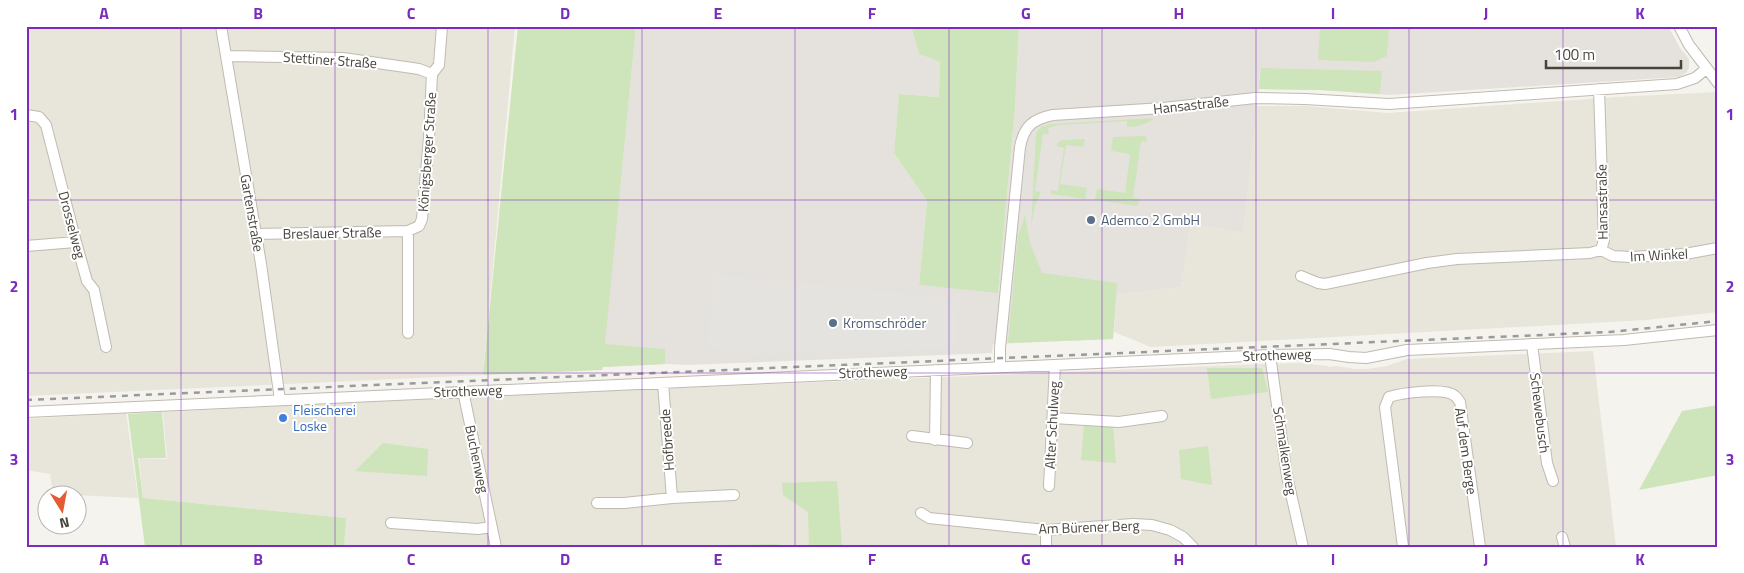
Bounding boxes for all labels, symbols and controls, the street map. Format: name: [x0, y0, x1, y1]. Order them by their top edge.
text: A: [99, 1, 109, 25]
text: B: [253, 1, 263, 25]
text: C: [407, 1, 416, 25]
text: D: [560, 1, 570, 25]
text: E: [714, 1, 723, 25]
text: F: [868, 1, 877, 25]
text: G: [1021, 1, 1031, 25]
text: H: [1174, 1, 1184, 25]
text: I: [1331, 1, 1335, 25]
text: J: [1484, 1, 1488, 25]
text: K: [1635, 1, 1645, 25]
scale bar: [1546, 38, 1682, 70]
text: 100 m: [1554, 43, 1595, 66]
street label: Stettiner Straße: [282, 46, 378, 73]
street label: Hansastraße: [1152, 90, 1230, 119]
street label: Königsberger Straße: [412, 91, 441, 213]
text: 1: [10, 102, 18, 126]
text: 1: [1726, 102, 1734, 126]
street label: Hansastraße: [1590, 164, 1613, 240]
street label: Gartenstraße: [235, 172, 270, 253]
street label: Drosselweg: [53, 189, 92, 261]
place label: Ademco 2 GmbH: [1101, 209, 1200, 230]
marker: Ademco 2 GmbH: [1085, 214, 1097, 226]
street label: Breslauer Straße: [282, 221, 382, 244]
street label: Im Winkel: [1629, 242, 1689, 267]
text: 2: [10, 274, 18, 298]
text: 2: [1726, 274, 1734, 298]
place label: Kromschröder: [843, 312, 926, 333]
marker: Kromschröder: [827, 317, 839, 329]
street label: Strotheweg: [1242, 343, 1312, 366]
street label: Strotheweg: [838, 360, 908, 383]
street label: Schewebusch: [1525, 372, 1556, 454]
street label: Strotheweg: [433, 379, 503, 402]
street label: Alter Schulweg: [1039, 380, 1064, 470]
place label: Fleischerei Loske: [293, 399, 356, 436]
street label: Schmalkenweg: [1268, 405, 1303, 497]
street label: Auf dem Berge: [1450, 406, 1483, 496]
street label: Hofbreede: [654, 408, 679, 472]
marker: Fleischerei Loske: [277, 412, 289, 424]
street label: Buchenweg: [460, 423, 495, 495]
text: 3: [10, 447, 18, 471]
text: 3: [1726, 447, 1734, 471]
north arrow: [38, 486, 88, 536]
text: N: [58, 512, 71, 534]
street label: Am Bürener Berg: [1038, 514, 1140, 539]
text: A: [99, 547, 109, 571]
text: B: [253, 547, 263, 571]
text: C: [407, 547, 416, 571]
text: D: [560, 547, 570, 571]
text: E: [714, 547, 723, 571]
text: F: [868, 547, 877, 571]
text: G: [1021, 547, 1031, 571]
text: H: [1174, 547, 1184, 571]
text: I: [1331, 547, 1335, 571]
text: J: [1484, 547, 1488, 571]
text: K: [1635, 547, 1645, 571]

